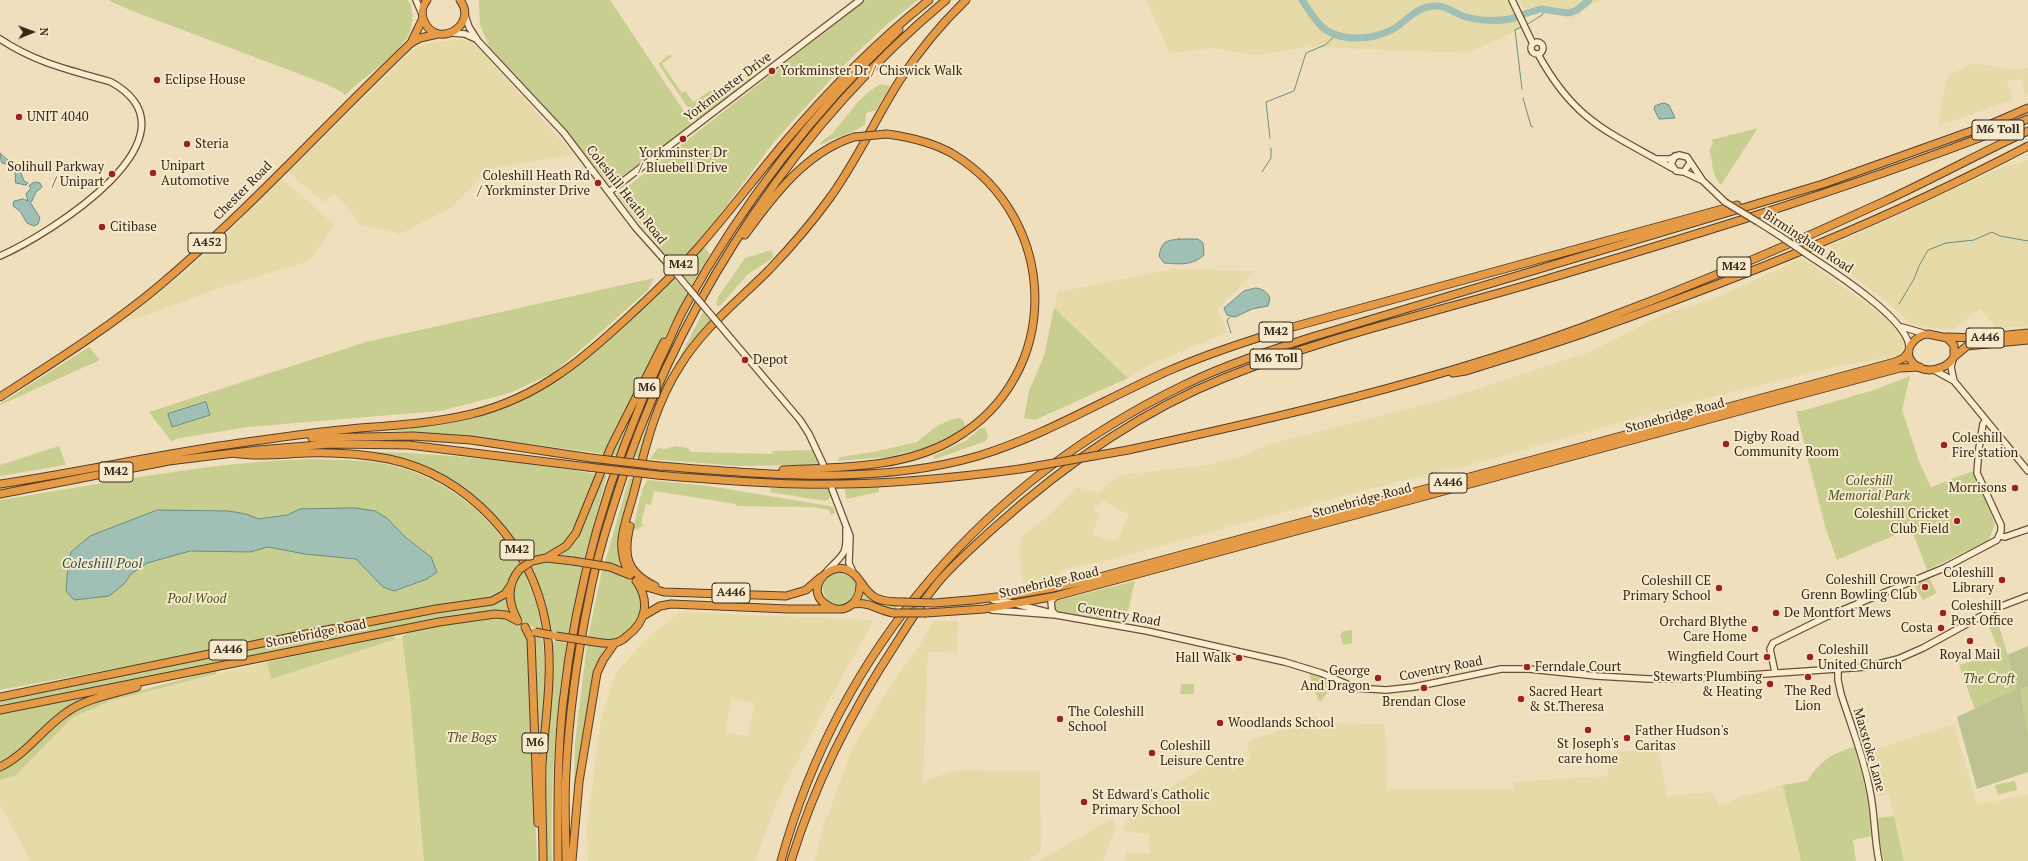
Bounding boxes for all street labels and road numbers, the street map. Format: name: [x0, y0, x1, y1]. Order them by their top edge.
street label: Yorkminster Drive: [681, 49, 775, 125]
road number: M6 Toll: [1972, 120, 2024, 140]
street label: Coleshill Heath Road: [583, 143, 669, 247]
street label: Chester Road: [210, 158, 276, 224]
street label: Birmingham Road: [1760, 207, 1856, 277]
road number: A452: [188, 233, 226, 253]
road number: M42: [664, 255, 698, 275]
road number: M42: [1717, 257, 1751, 277]
road number: M42: [1259, 322, 1293, 342]
road number: A446: [1966, 328, 2004, 348]
road number: M6 Toll: [1250, 349, 1302, 369]
road number: M6: [634, 378, 660, 398]
street label: Stonebridge Road: [1624, 395, 1726, 437]
road number: M42: [99, 462, 133, 482]
road number: A446: [1429, 473, 1467, 493]
street label: Stonebridge Road: [1311, 480, 1413, 522]
road number: M42: [500, 540, 534, 560]
street label: Stonebridge Road: [998, 564, 1100, 602]
road number: A446: [712, 583, 750, 603]
street label: Coventry Road: [1076, 600, 1162, 630]
street label: Stonebridge Road: [264, 617, 368, 651]
road number: A446: [209, 640, 247, 660]
street label: Coventry Road: [1398, 653, 1484, 685]
street label: Maxstoke Lane: [1850, 706, 1888, 794]
road number: M6: [522, 733, 548, 753]

